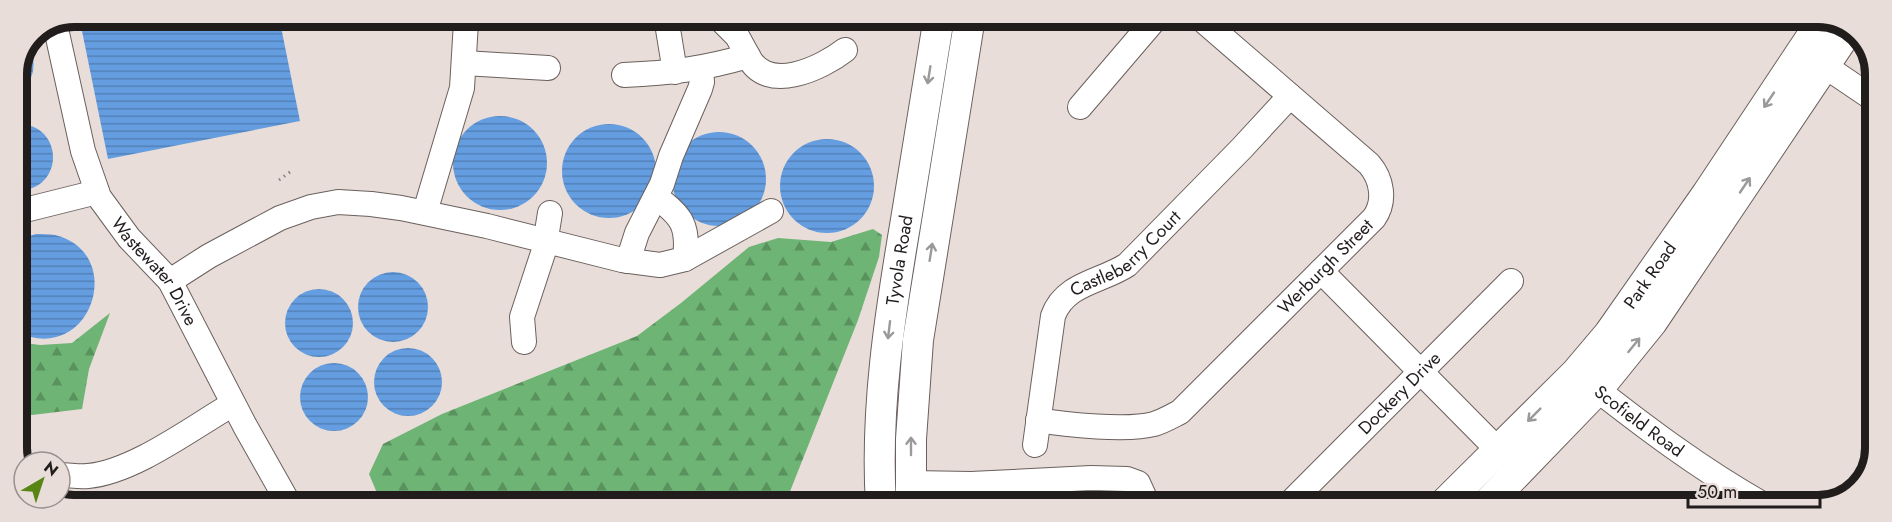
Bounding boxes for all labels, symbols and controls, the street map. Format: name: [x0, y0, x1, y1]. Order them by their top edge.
one-way arrow: [924, 65, 935, 84]
one-way arrow: [1763, 91, 1776, 108]
one-way arrow: [1739, 176, 1752, 193]
street label: Castleberry Court: [1065, 204, 1187, 303]
street label: Wastewater Drive: [105, 212, 204, 330]
street label: Werburgh Street: [1272, 212, 1380, 320]
street label: Tyvola Road: [880, 213, 920, 307]
street label: Park Road: [1617, 237, 1683, 314]
one-way arrow: [926, 243, 937, 263]
one-way arrow: [884, 320, 895, 339]
one-way arrow: [1627, 338, 1641, 353]
street label: Dockery Drive: [1352, 346, 1447, 440]
street label: Scofield Road: [1589, 379, 1689, 463]
one-way arrow: [1527, 407, 1542, 422]
one-way arrow: [905, 437, 917, 457]
north arrow: [12, 450, 72, 510]
text: N: [39, 456, 63, 482]
scale bar: [1688, 471, 1820, 509]
text: 50 m: [1697, 479, 1737, 505]

